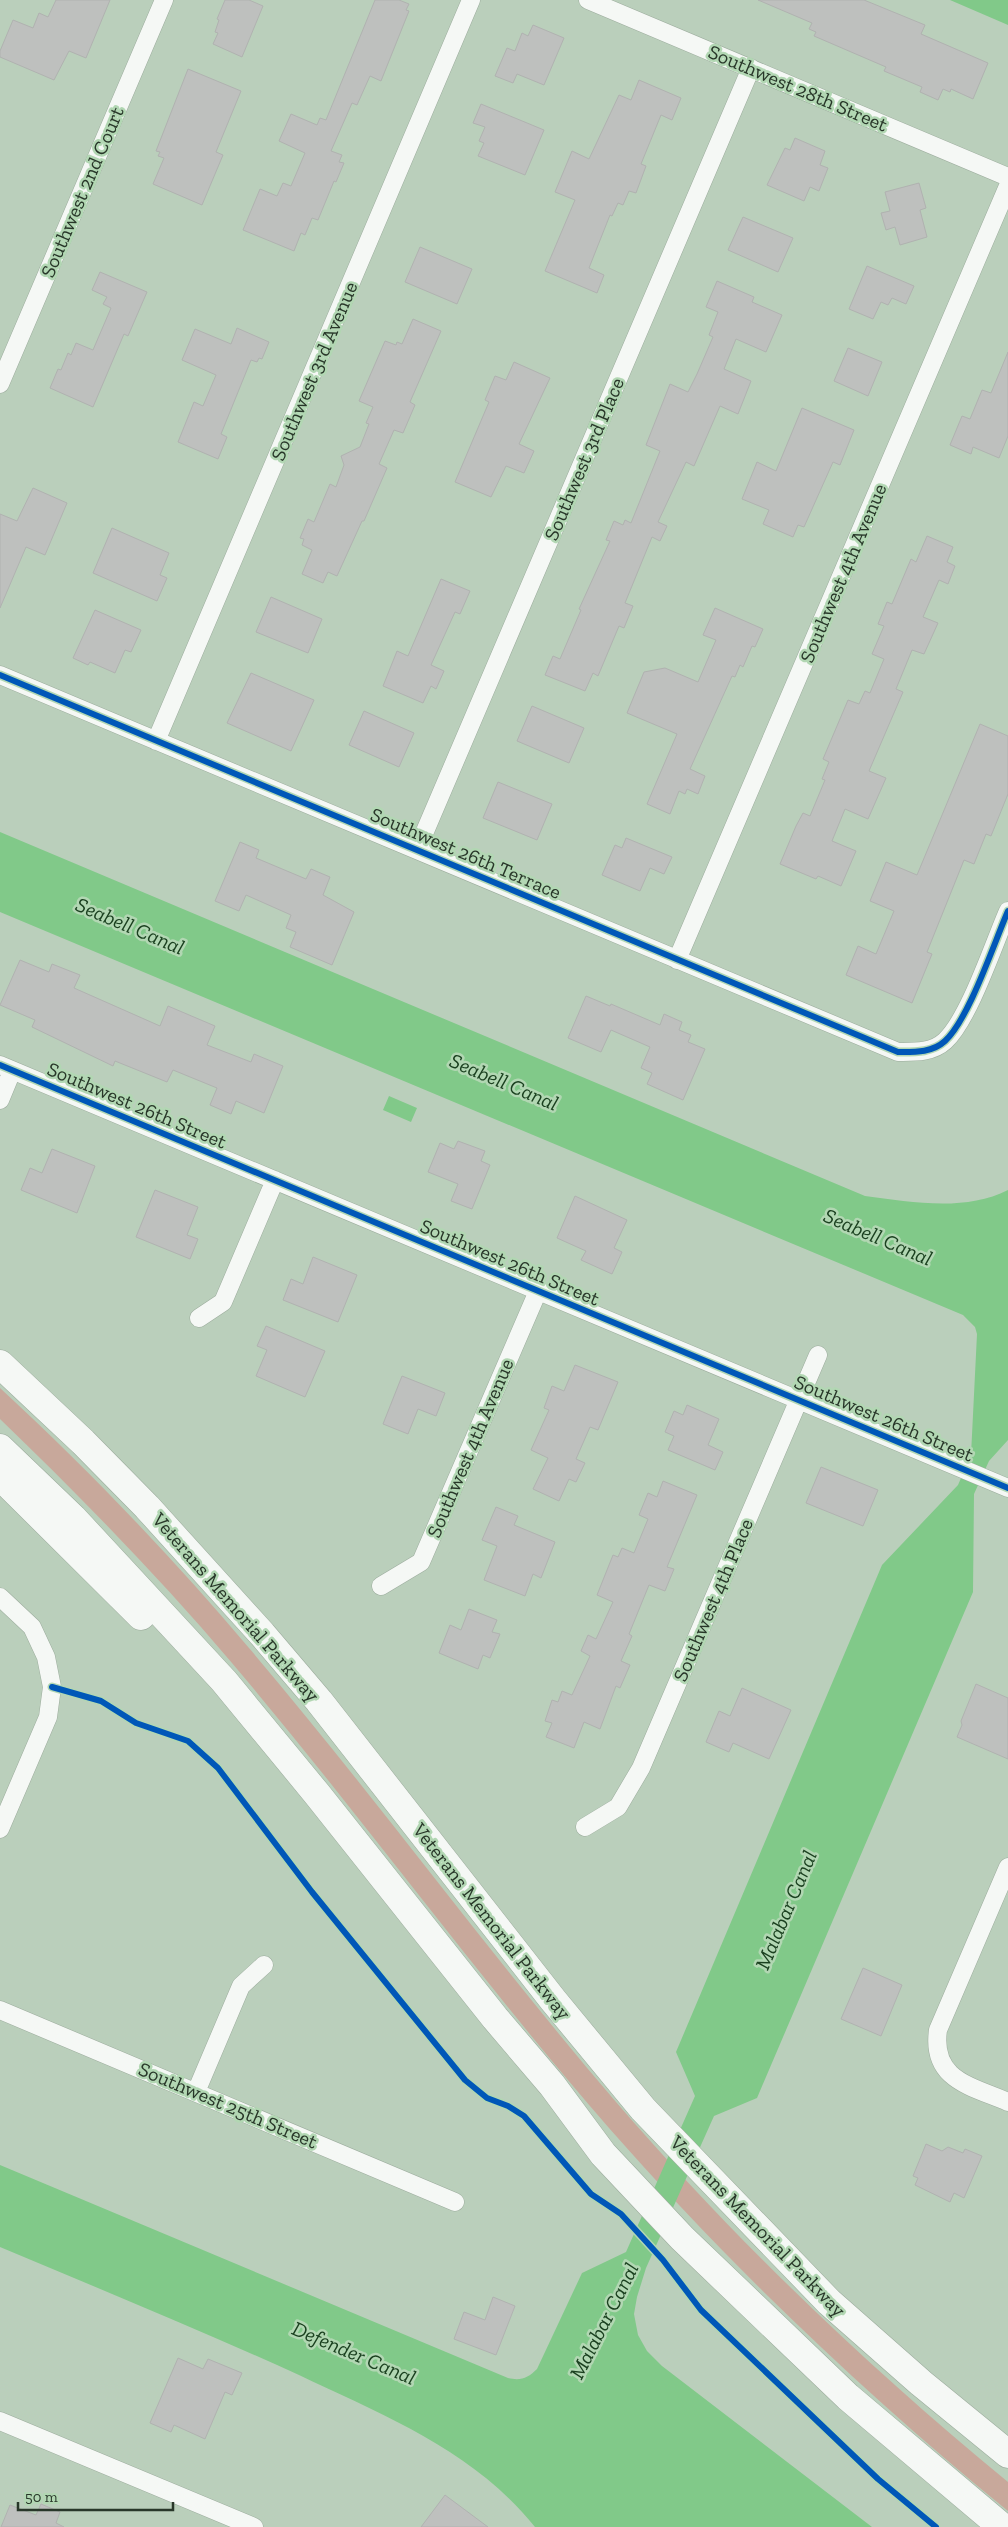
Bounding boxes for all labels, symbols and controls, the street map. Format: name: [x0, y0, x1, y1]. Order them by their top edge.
street label: Southwest 28th Street: [705, 39, 892, 137]
street label: Southwest 2nd Court: [35, 103, 129, 281]
street label: Southwest 3rd Avenue: [265, 278, 363, 464]
street label: Southwest 3rd Place: [539, 374, 629, 544]
street label: Southwest 4th Avenue: [794, 480, 892, 666]
street label: Southwest 26th Terrace: [367, 802, 565, 904]
water label: Seabell Canal: [72, 891, 188, 960]
water label: Seabell Canal: [446, 1047, 562, 1116]
street label: Southwest 26th Street: [44, 1056, 231, 1154]
water label: Seabell Canal: [820, 1202, 936, 1271]
street label: Southwest 26th Street: [417, 1213, 604, 1311]
street label: Southwest 4th Avenue: [421, 1355, 519, 1541]
street label: Southwest 26th Street: [791, 1369, 978, 1467]
street label: Veterans Memorial Parkway: [147, 1507, 325, 1707]
street label: Southwest 4th Place: [668, 1515, 758, 1685]
street label: Veterans Memorial Parkway: [407, 1817, 577, 2025]
water label: Malabar Canal: [749, 1846, 822, 1973]
street label: Southwest 25th Street: [135, 2056, 321, 2154]
street label: Veterans Memorial Parkway: [664, 2130, 851, 2322]
water label: Malabar Canal: [564, 2259, 644, 2383]
water label: Defender Canal: [289, 2315, 420, 2390]
scale bar: [18, 2480, 172, 2512]
text: 50 m: [25, 2488, 58, 2506]

